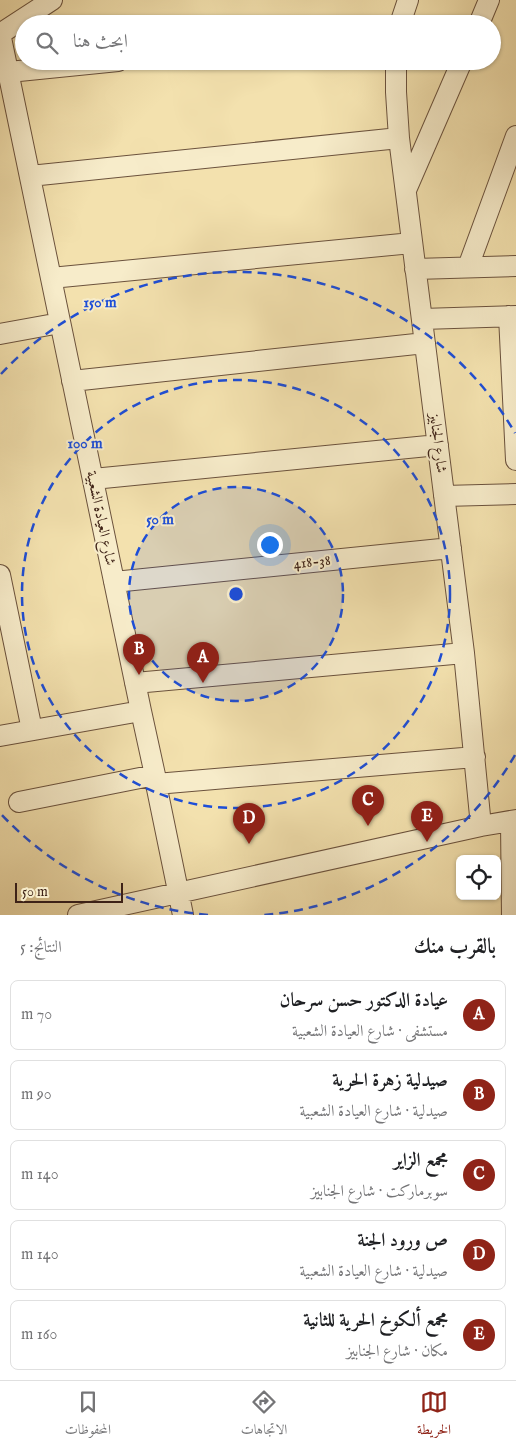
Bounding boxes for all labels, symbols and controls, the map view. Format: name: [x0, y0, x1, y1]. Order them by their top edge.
search box: [15, 15, 501, 70]
icon: search: [33, 29, 61, 57]
text: ابحث هنا: [73, 30, 128, 54]
text: 150 m: [83, 293, 117, 312]
street label: شارع الجنابيز: [422, 410, 451, 474]
text: 100 m: [67, 434, 103, 453]
street label: شارع العيادة الشعبية: [79, 469, 120, 568]
text: 50 m: [146, 510, 174, 529]
your location: [257, 532, 283, 558]
street label: 418-38: [292, 551, 332, 573]
centre of rings: [227, 585, 245, 603]
pin: B: [123, 634, 155, 675]
pin: A: [187, 642, 219, 683]
pin: C: [352, 785, 384, 826]
pin: E: [411, 801, 443, 842]
pin: D: [233, 803, 265, 844]
map controls: [456, 855, 501, 900]
button: locate: [456, 855, 501, 900]
scale bar: [15, 880, 122, 903]
text: 50 m: [22, 883, 48, 901]
text: بالقرب منك: [414, 934, 496, 961]
text: النتائج: 5: [20, 938, 62, 958]
text: عيادة الدكتور حسن سرحان: [280, 989, 448, 1013]
text: 70 m: [21, 1005, 52, 1025]
text: A: [474, 1005, 484, 1025]
text: مستشفى · شارع العيادة الشعبية: [292, 1022, 448, 1042]
text: صيدلية زهرة الحرية: [332, 1069, 448, 1093]
text: 90 m: [21, 1085, 52, 1105]
text: B: [474, 1085, 484, 1105]
text: صيدلية · شارع العيادة الشعبية: [299, 1102, 448, 1122]
text: مجمع الزاير: [394, 1149, 448, 1173]
text: 140 m: [21, 1165, 59, 1185]
text: C: [473, 1165, 485, 1185]
text: سوبرماركت · شارع الجنابيز: [311, 1182, 448, 1202]
text: ص ورود الجنة: [357, 1229, 448, 1253]
text: 140 m: [21, 1245, 59, 1265]
text: D: [473, 1245, 485, 1265]
text: صيدلية · شارع العيادة الشعبية: [299, 1262, 448, 1282]
text: مجمع ألكوخ الحرية للثانية: [303, 1309, 448, 1333]
text: 160 m: [21, 1325, 57, 1345]
text: E: [473, 1325, 485, 1345]
text: مكان · شارع الجنابيز: [346, 1342, 448, 1362]
tab: المحفوظات: [65, 1388, 111, 1443]
tab: الاتجاهات: [241, 1388, 287, 1443]
tab: الخريطة: [417, 1388, 451, 1443]

